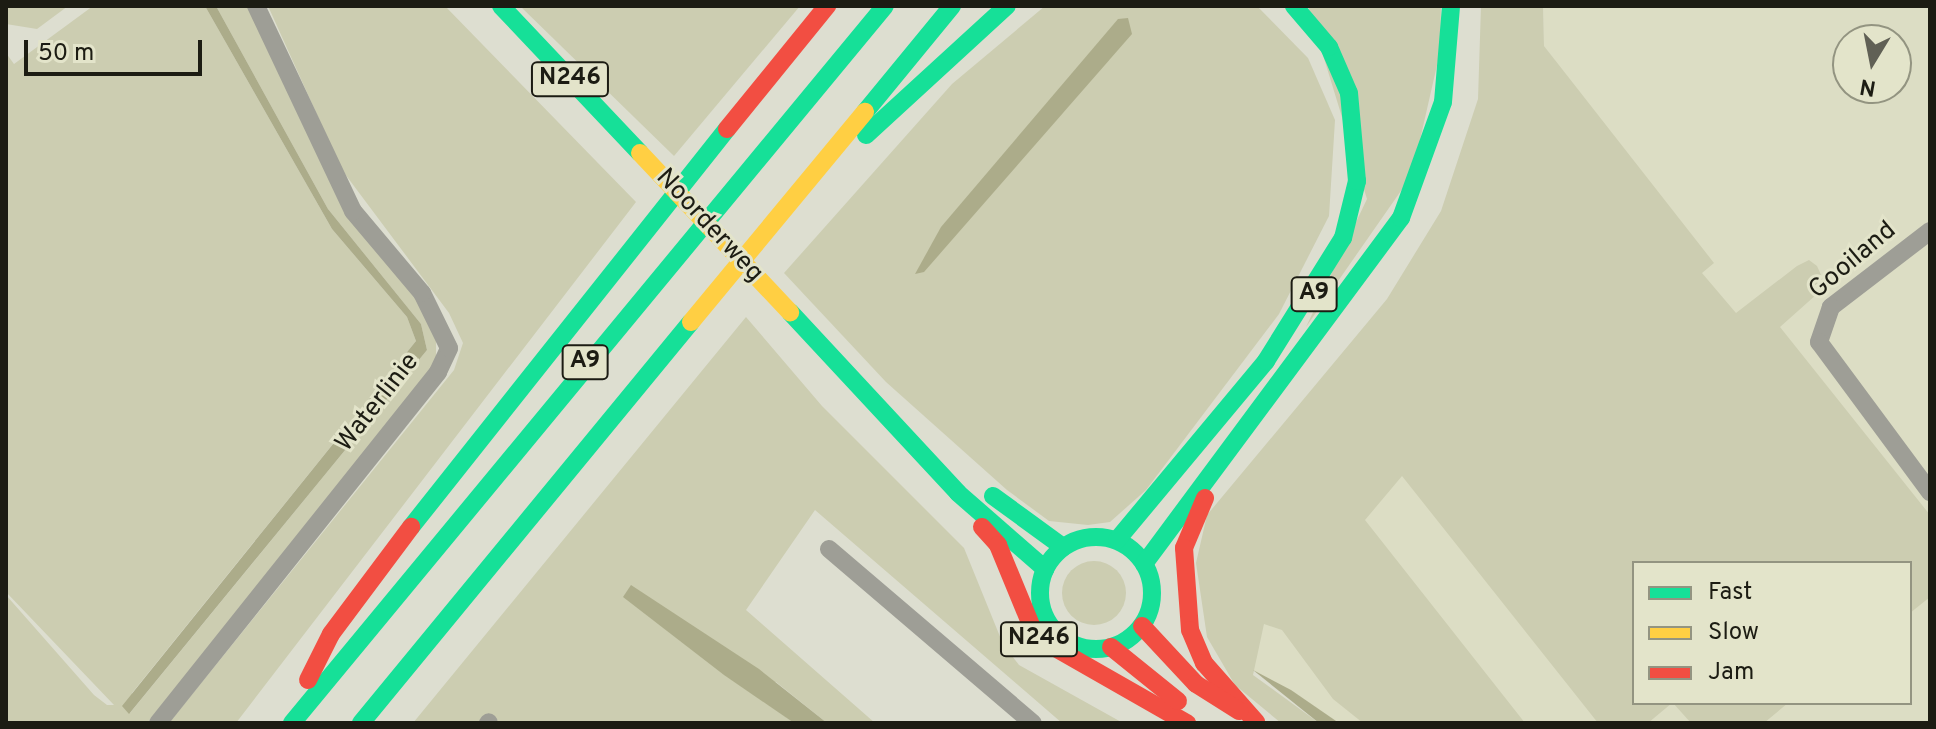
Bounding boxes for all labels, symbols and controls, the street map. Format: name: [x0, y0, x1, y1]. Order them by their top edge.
scale bar: [28, 24, 206, 74]
north arrow: [1832, 24, 1912, 104]
text: 50 m: [38, 39, 94, 69]
road number: N246: [530, 59, 610, 99]
text: N: [1858, 71, 1878, 101]
street label: Noorderweg: [649, 163, 769, 289]
street label: Gooiland: [1803, 215, 1903, 307]
road number: A9: [1290, 274, 1338, 314]
road number: A9: [561, 342, 609, 382]
street label: Waterlinie: [330, 347, 426, 459]
legend: [1632, 561, 1912, 705]
text: Fast: [1708, 578, 1752, 608]
text: Slow: [1708, 618, 1759, 648]
road number: N246: [999, 619, 1079, 659]
text: Jam: [1708, 658, 1754, 688]

